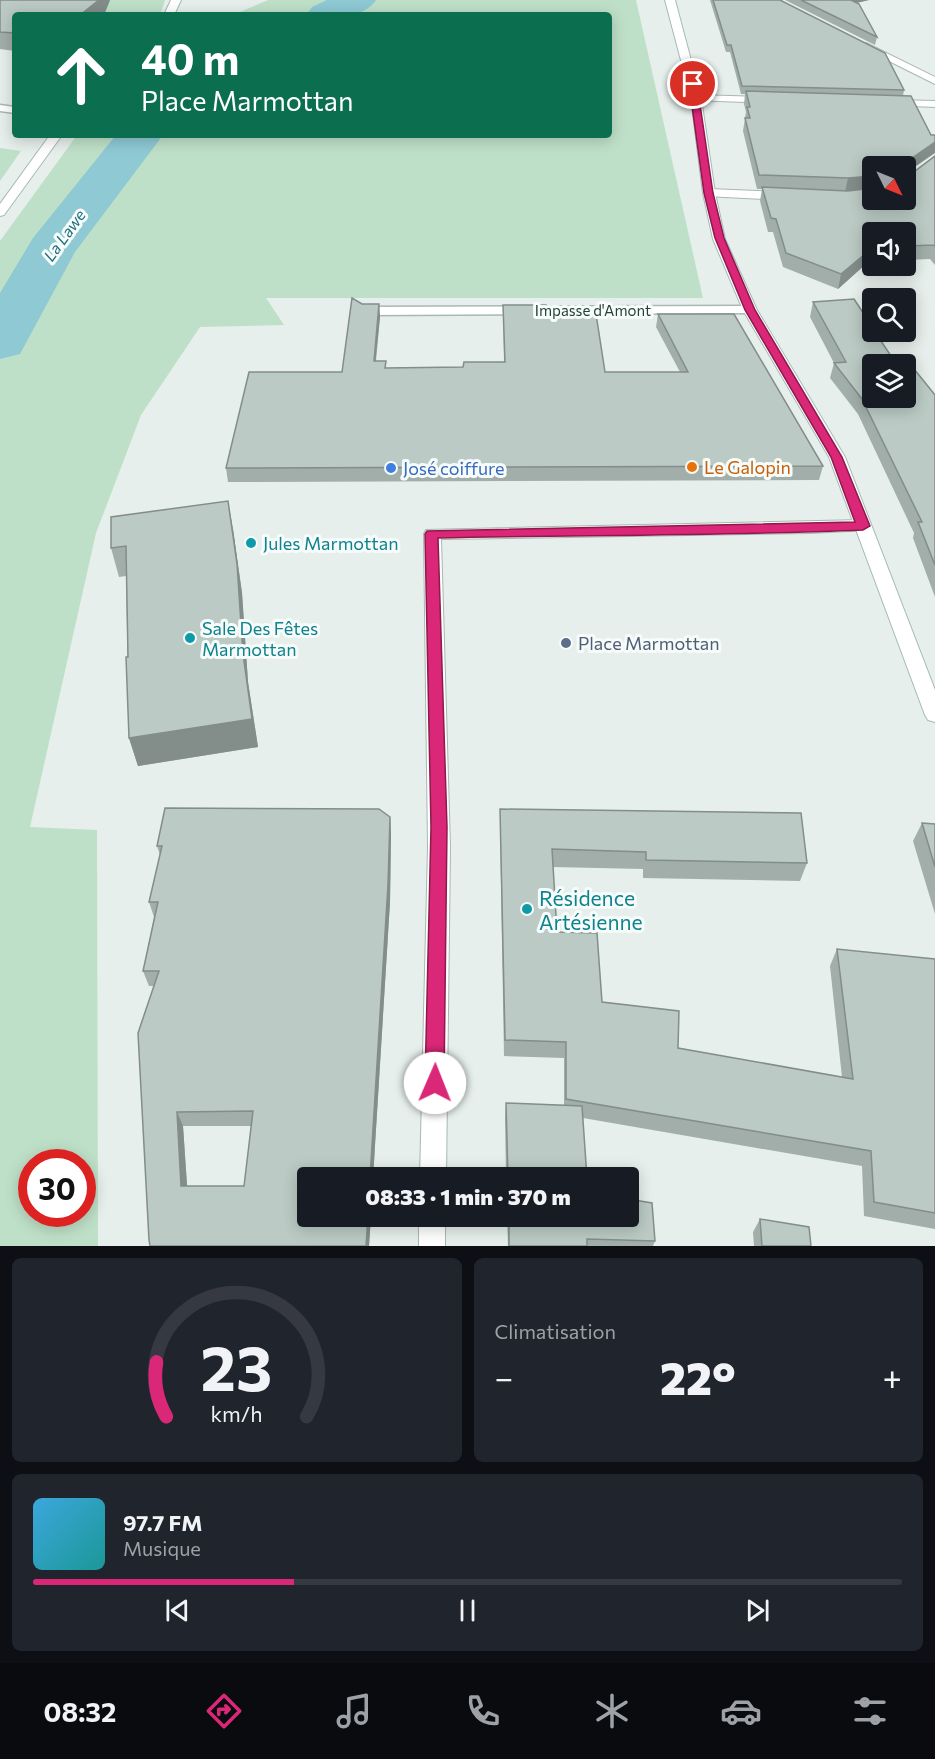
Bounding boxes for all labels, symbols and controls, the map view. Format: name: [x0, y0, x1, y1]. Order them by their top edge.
text: 40 m: [141, 32, 239, 84]
icon: ahead: [42, 36, 120, 114]
pin: [667, 58, 718, 109]
icon: arrive: [676, 67, 709, 100]
text: Place Marmottan: [141, 84, 353, 117]
north arrow: [862, 156, 916, 210]
map controls: [862, 156, 916, 408]
water label: La Lawe: [39, 205, 89, 264]
button: sound: [862, 222, 916, 276]
button: search: [862, 288, 916, 342]
street label: Impasse d'Amont: [535, 301, 651, 319]
button: layers: [862, 354, 916, 408]
place label: Le Galopin: [704, 456, 791, 478]
place label: José coiffure: [403, 457, 504, 479]
marker: Le Galopin: [685, 460, 699, 474]
marker: José coiffure: [384, 461, 398, 475]
place label: Jules Marmottan: [263, 532, 398, 554]
marker: Jules Marmottan: [244, 536, 258, 550]
place label: Sale Des Fêtes Marmottan: [202, 617, 318, 660]
marker: Sale Des Fêtes Marmottan: [183, 631, 197, 645]
place label: Place Marmottan: [578, 632, 720, 654]
marker: Place Marmottan: [559, 636, 573, 650]
place label: Résidence Artésienne: [539, 885, 643, 934]
marker: Résidence Artésienne: [520, 902, 534, 916]
position arrow: [403, 1051, 467, 1115]
speed limit sign: 30: [18, 1149, 96, 1227]
text: 08:33 · 1 min · 370 m: [365, 1183, 571, 1210]
text: Climatisation: [495, 1319, 616, 1343]
text: 23: [201, 1328, 273, 1404]
text: 22°: [660, 1349, 736, 1404]
text: −: [495, 1356, 513, 1397]
text: +: [883, 1356, 902, 1397]
text: km/h: [211, 1400, 263, 1426]
text: 97.7 FM: [123, 1509, 203, 1536]
text: Musique: [123, 1536, 201, 1560]
icon: previous: [161, 1594, 194, 1627]
icon: pause: [451, 1594, 484, 1627]
icon: next: [741, 1594, 774, 1627]
icon: directions: [203, 1690, 245, 1732]
icon: music: [333, 1690, 375, 1732]
icon: phone: [462, 1690, 504, 1732]
icon: climate: [591, 1690, 633, 1732]
icon: car: [720, 1690, 762, 1732]
icon: filters: [849, 1690, 891, 1732]
text: 08:32: [44, 1695, 116, 1728]

